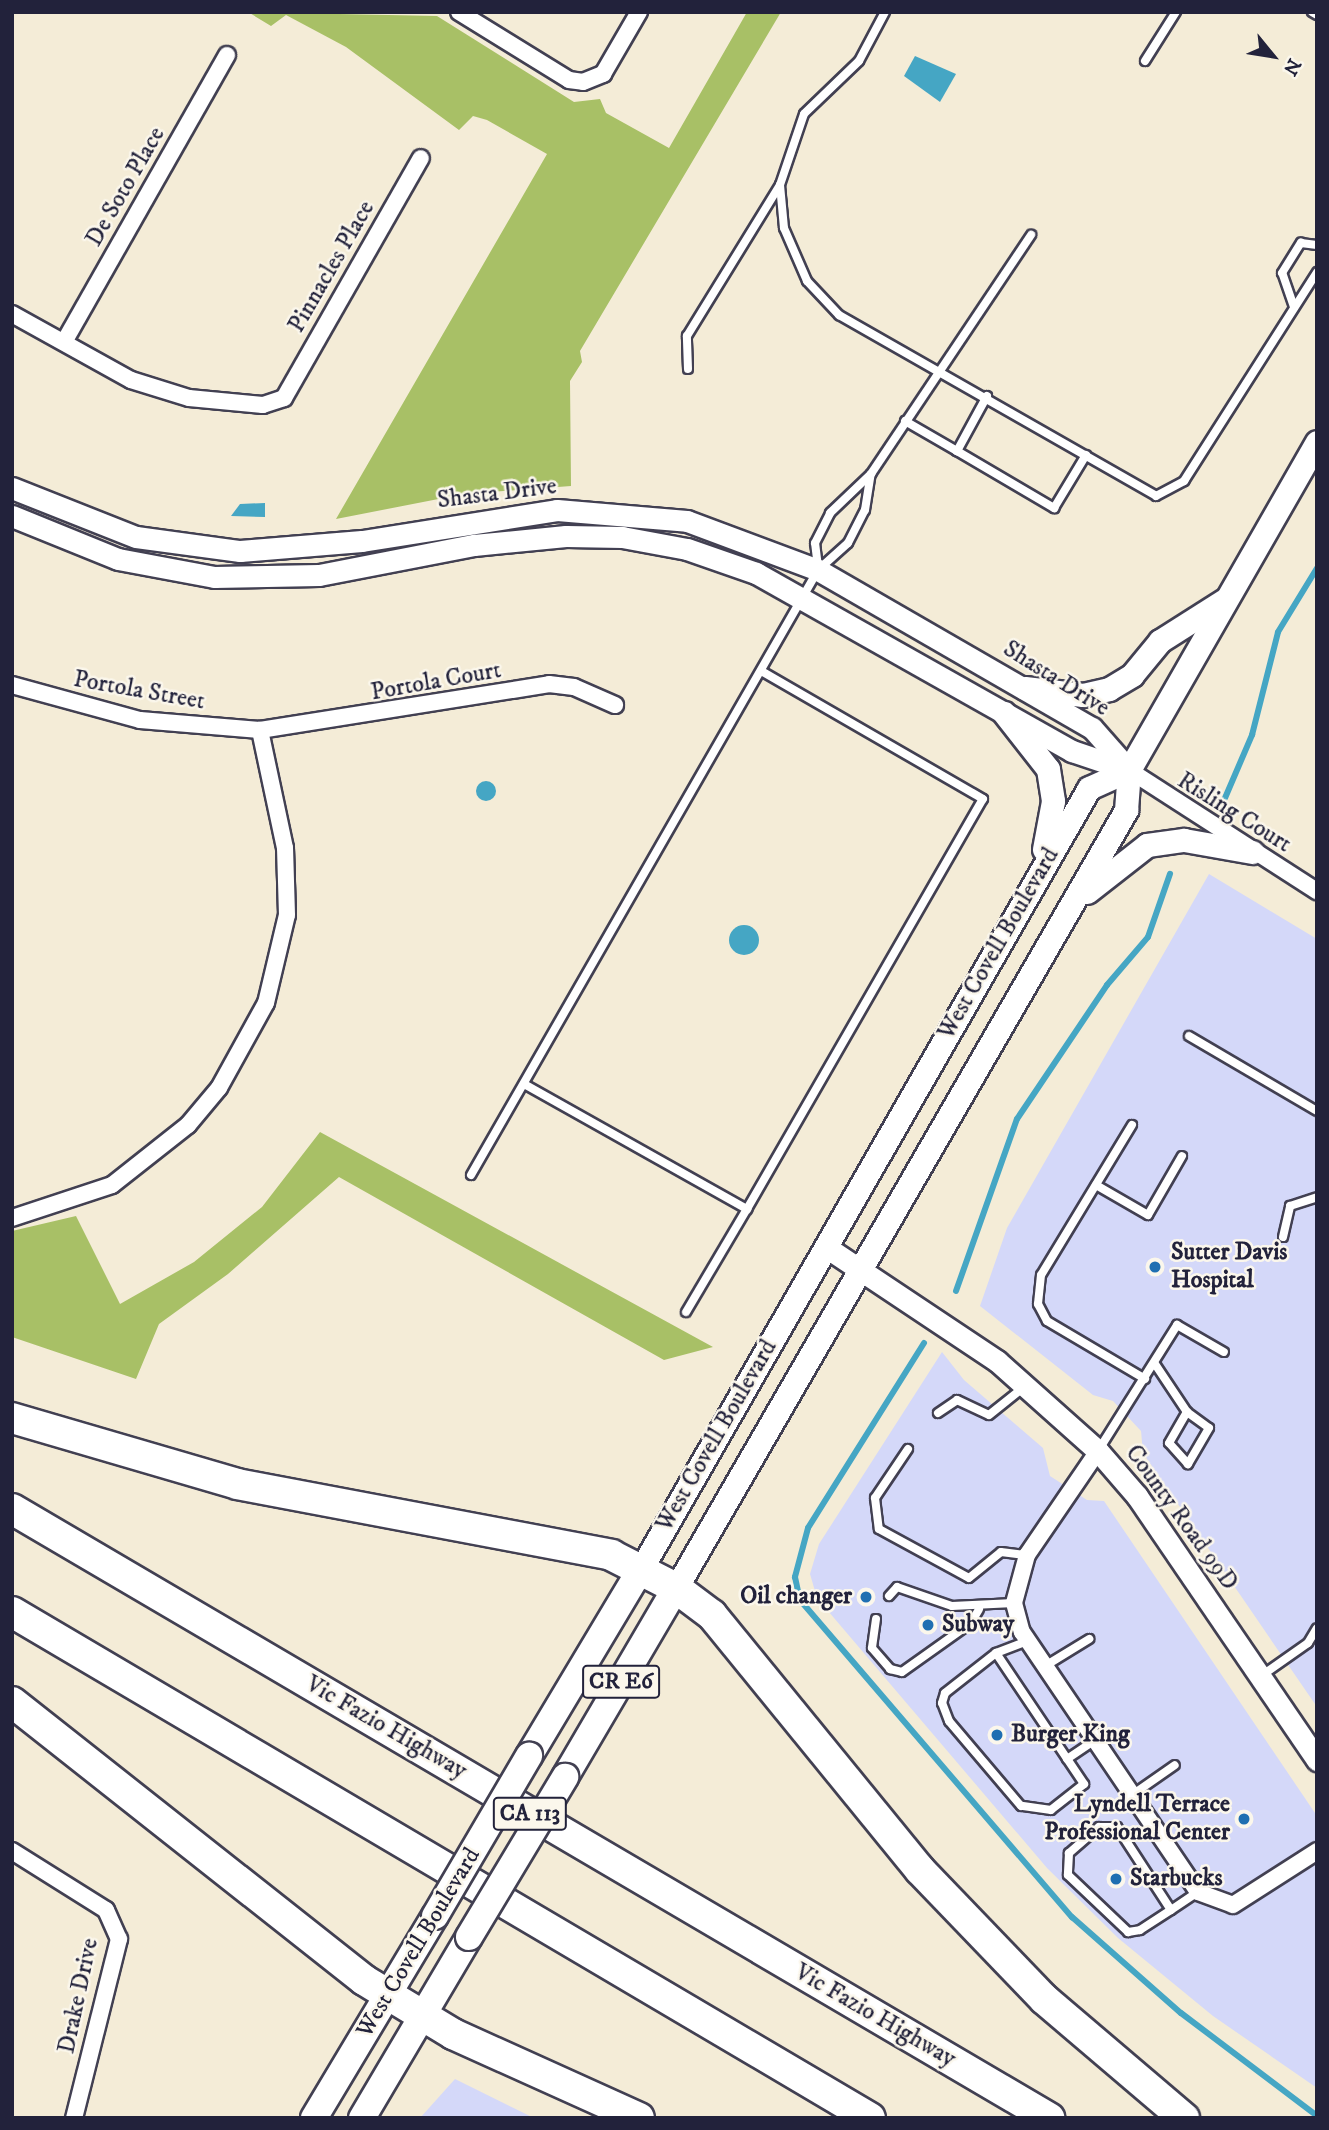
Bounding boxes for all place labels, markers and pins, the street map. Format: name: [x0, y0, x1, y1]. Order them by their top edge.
place label: Sutter Davis Hospital: [1171, 1239, 1287, 1295]
marker: Sutter Davis Hospital: [1145, 1257, 1165, 1277]
place label: Oil changer: [740, 1583, 852, 1611]
marker: Oil changer: [858, 1589, 874, 1605]
place label: Subway: [942, 1611, 1014, 1639]
marker: Subway: [920, 1617, 936, 1633]
place label: Burger King: [1011, 1721, 1130, 1749]
marker: Burger King: [989, 1727, 1005, 1743]
place label: Lyndell Terrace Professional Center: [1044, 1791, 1230, 1847]
marker: Lyndell Terrace Professional Center: [1236, 1811, 1252, 1827]
place label: Starbucks: [1130, 1865, 1222, 1893]
marker: Starbucks: [1108, 1871, 1124, 1887]

